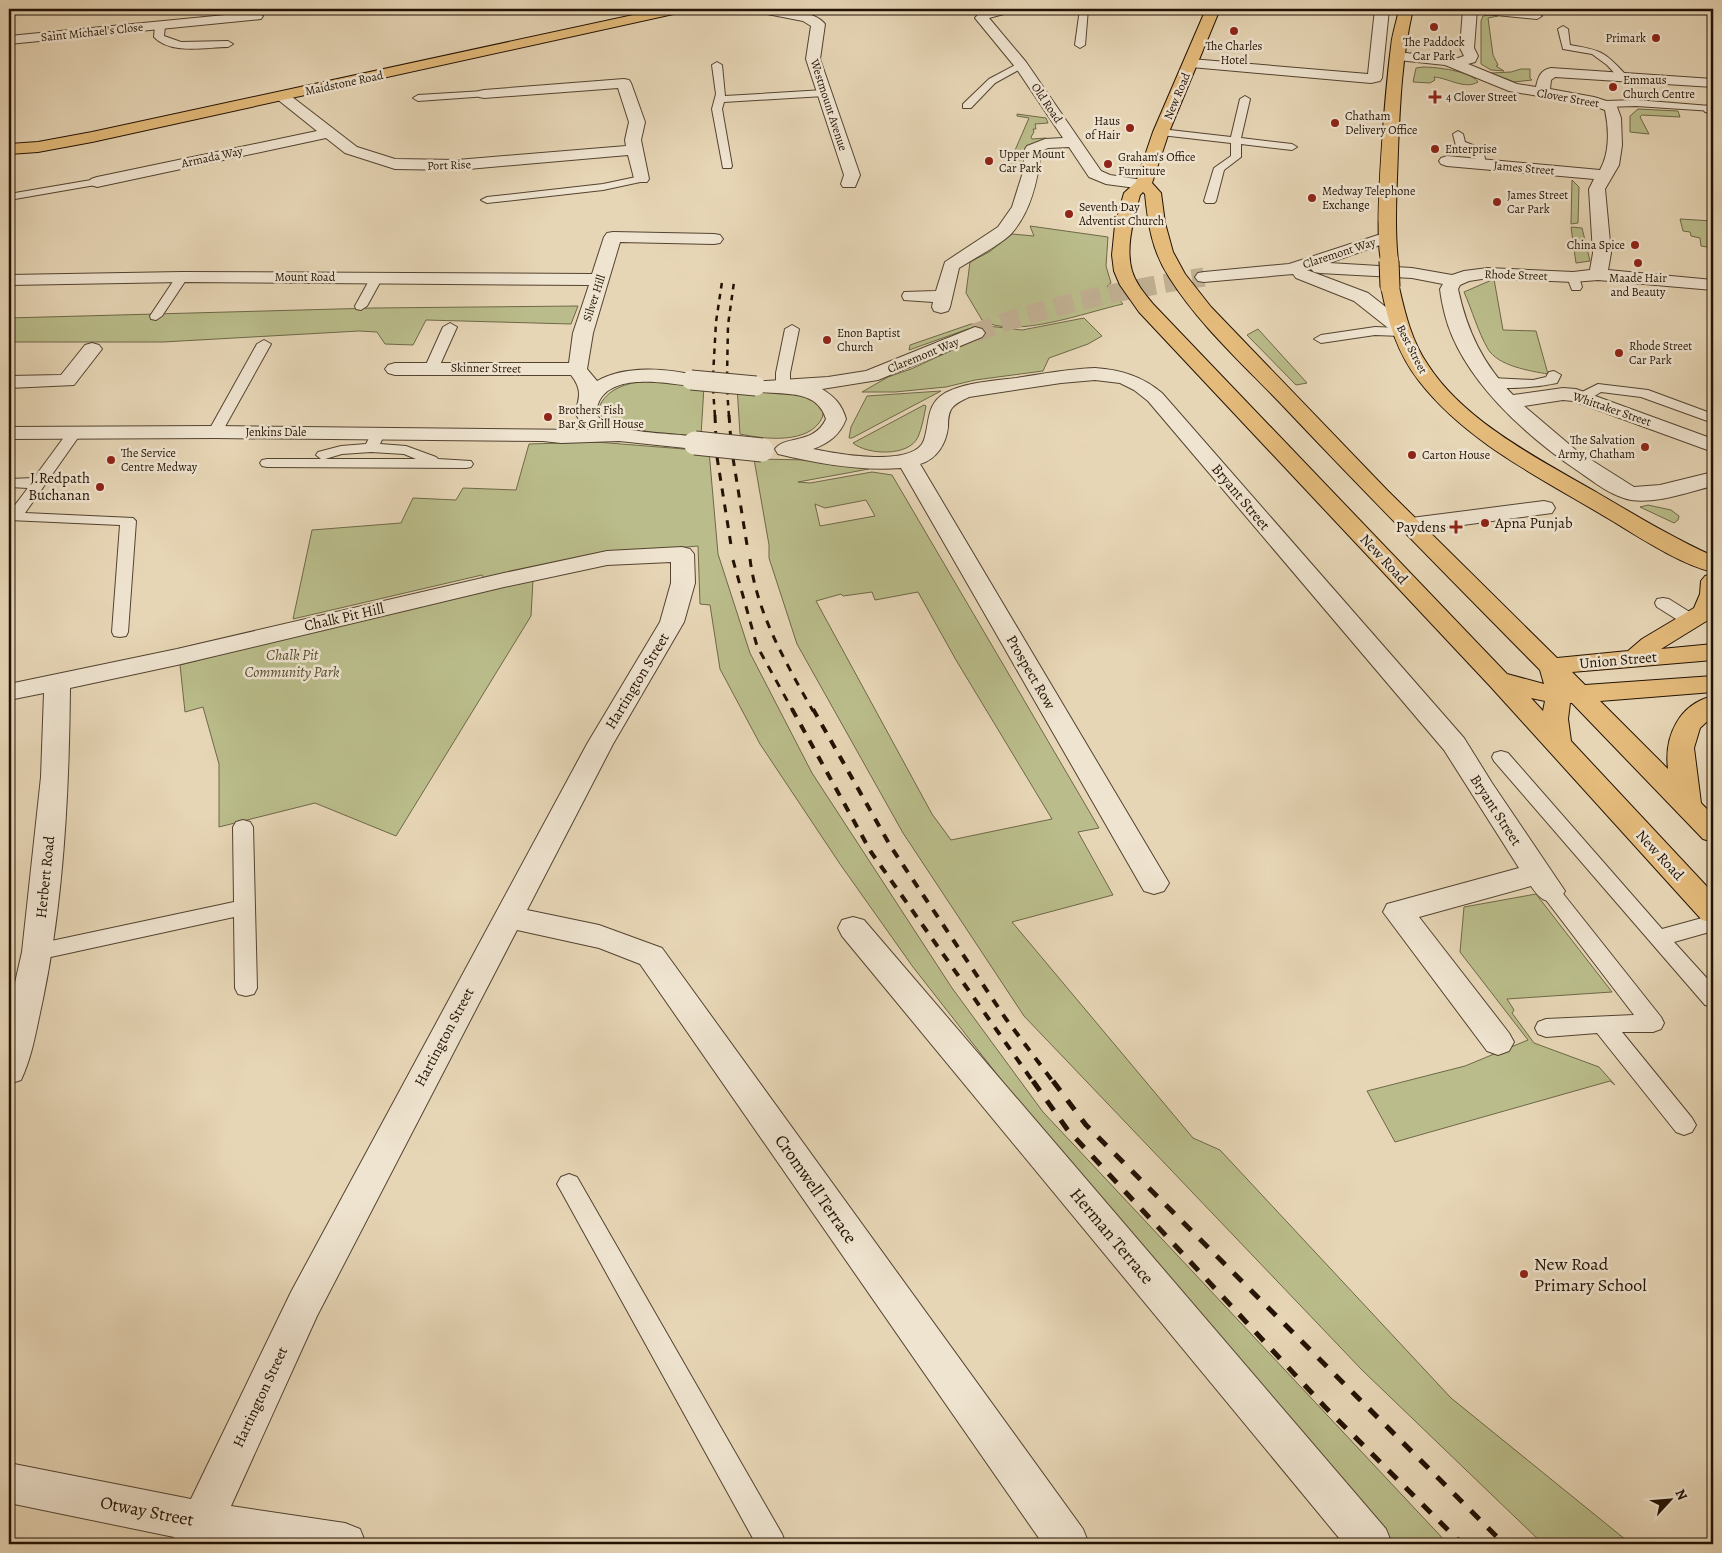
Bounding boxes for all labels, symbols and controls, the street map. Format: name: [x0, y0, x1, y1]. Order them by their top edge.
street label: Saint Michael's Close: [40, 19, 144, 45]
marker: The Paddock Car Park: [1428, 21, 1440, 33]
marker: The Charles Hotel: [1228, 25, 1240, 37]
place label: Primark: [1605, 30, 1646, 46]
marker: Primark: [1650, 32, 1662, 44]
place label: The Paddock Car Park: [1403, 34, 1465, 64]
place label: The Charles Hotel: [1206, 38, 1263, 68]
street label: Westmount Avenue: [806, 56, 851, 153]
street label: Maidstone Road: [303, 67, 385, 99]
street label: New Road: [1160, 70, 1194, 122]
place label: Emmaus Church Centre: [1623, 72, 1695, 102]
street label: Old Road: [1028, 80, 1067, 127]
marker: Emmaus Church Centre: [1607, 81, 1619, 93]
street label: Clover Street: [1535, 85, 1601, 111]
place label: 4 Clover Street: [1446, 89, 1517, 105]
marker: 4 Clover Street: [1428, 90, 1442, 104]
place label: Chatham Delivery Office: [1345, 108, 1417, 138]
place label: Haus of Hair: [1085, 113, 1120, 143]
marker: Chatham Delivery Office: [1329, 117, 1341, 129]
marker: Haus of Hair: [1124, 122, 1136, 134]
place label: Enterprise: [1445, 141, 1497, 157]
street label: Armada Way: [179, 143, 245, 172]
marker: Enterprise: [1429, 143, 1441, 155]
place label: Upper Mount Car Park: [999, 146, 1065, 176]
place label: Graham's Office Furniture: [1118, 149, 1195, 179]
marker: Upper Mount Car Park: [983, 155, 995, 167]
street label: Port Rise: [427, 156, 471, 174]
street label: James Street: [1493, 157, 1555, 179]
marker: Graham's Office Furniture: [1102, 158, 1114, 170]
place label: Medway Telephone Exchange: [1322, 183, 1415, 213]
place label: James Street Car Park: [1507, 187, 1568, 217]
marker: Medway Telephone Exchange: [1306, 192, 1318, 204]
marker: James Street Car Park: [1491, 196, 1503, 208]
place label: Seventh Day Adventist Church: [1078, 199, 1165, 229]
marker: Seventh Day Adventist Church: [1063, 208, 1075, 220]
street label: Claremont Way: [1301, 233, 1378, 272]
place label: China Spice: [1567, 237, 1625, 253]
marker: China Spice: [1629, 239, 1641, 251]
marker: Maade Hair and Beauty: [1632, 257, 1644, 269]
street label: Rhode Street: [1484, 266, 1548, 284]
street label: Mount Road: [275, 269, 336, 285]
place label: Maade Hair and Beauty: [1609, 270, 1667, 300]
street label: Silver Hill: [579, 273, 609, 323]
street label: Best Street: [1393, 322, 1431, 376]
place label: Enon Baptist Church: [837, 325, 900, 355]
street label: Claremont Way: [885, 333, 962, 377]
marker: Enon Baptist Church: [821, 334, 833, 346]
place label: Rhode Street Car Park: [1629, 338, 1692, 368]
marker: Rhode Street Car Park: [1613, 347, 1625, 359]
street label: Skinner Street: [451, 359, 521, 377]
street label: Whittaker Street: [1570, 388, 1653, 430]
place label: Brothers Fish Bar & Grill House: [558, 402, 644, 432]
marker: Brothers Fish Bar & Grill House: [542, 411, 554, 423]
street label: Jenkins Dale: [246, 424, 306, 440]
place label: The Salvation Army, Chatham: [1557, 432, 1635, 462]
marker: The Salvation Army, Chatham: [1639, 441, 1651, 453]
place label: The Service Centre Medway: [121, 445, 198, 475]
place label: Carton House: [1422, 447, 1490, 463]
marker: Carton House: [1406, 449, 1418, 461]
marker: The Service Centre Medway: [105, 454, 117, 466]
street label: Bryant Street: [1207, 459, 1275, 535]
place label: J.Redpath Buchanan: [28, 468, 90, 505]
marker: J.Redpath Buchanan: [94, 481, 106, 493]
place label: Apna Punjab: [1494, 513, 1573, 533]
place label: Paydens: [1396, 517, 1446, 537]
marker: Apna Punjab: [1479, 517, 1491, 529]
marker: Paydens: [1450, 521, 1462, 533]
street label: New Road: [1356, 530, 1413, 589]
street label: Chalk Pit Hill: [302, 598, 386, 636]
street label: Hartington Street: [600, 629, 674, 733]
street label: Prospect Row: [1002, 631, 1061, 713]
park label: Chalk Pit Community Park: [244, 645, 340, 682]
street label: Union Street: [1578, 647, 1658, 673]
street label: Bryant Street: [1465, 770, 1527, 850]
street label: New Road: [1632, 826, 1689, 885]
street label: Herbert Road: [31, 834, 59, 919]
street label: Hartington Street: [410, 984, 478, 1090]
street label: Cromwell Terrace: [769, 1130, 863, 1248]
street label: Herman Terrace: [1064, 1183, 1160, 1289]
place label: New Road Primary School: [1534, 1252, 1647, 1297]
marker: New Road Primary School: [1518, 1268, 1530, 1280]
street label: Hartington Street: [228, 1343, 292, 1451]
north arrow: [1644, 1476, 1694, 1526]
text: N: [1670, 1486, 1692, 1503]
street label: Otway Street: [98, 1490, 196, 1532]

